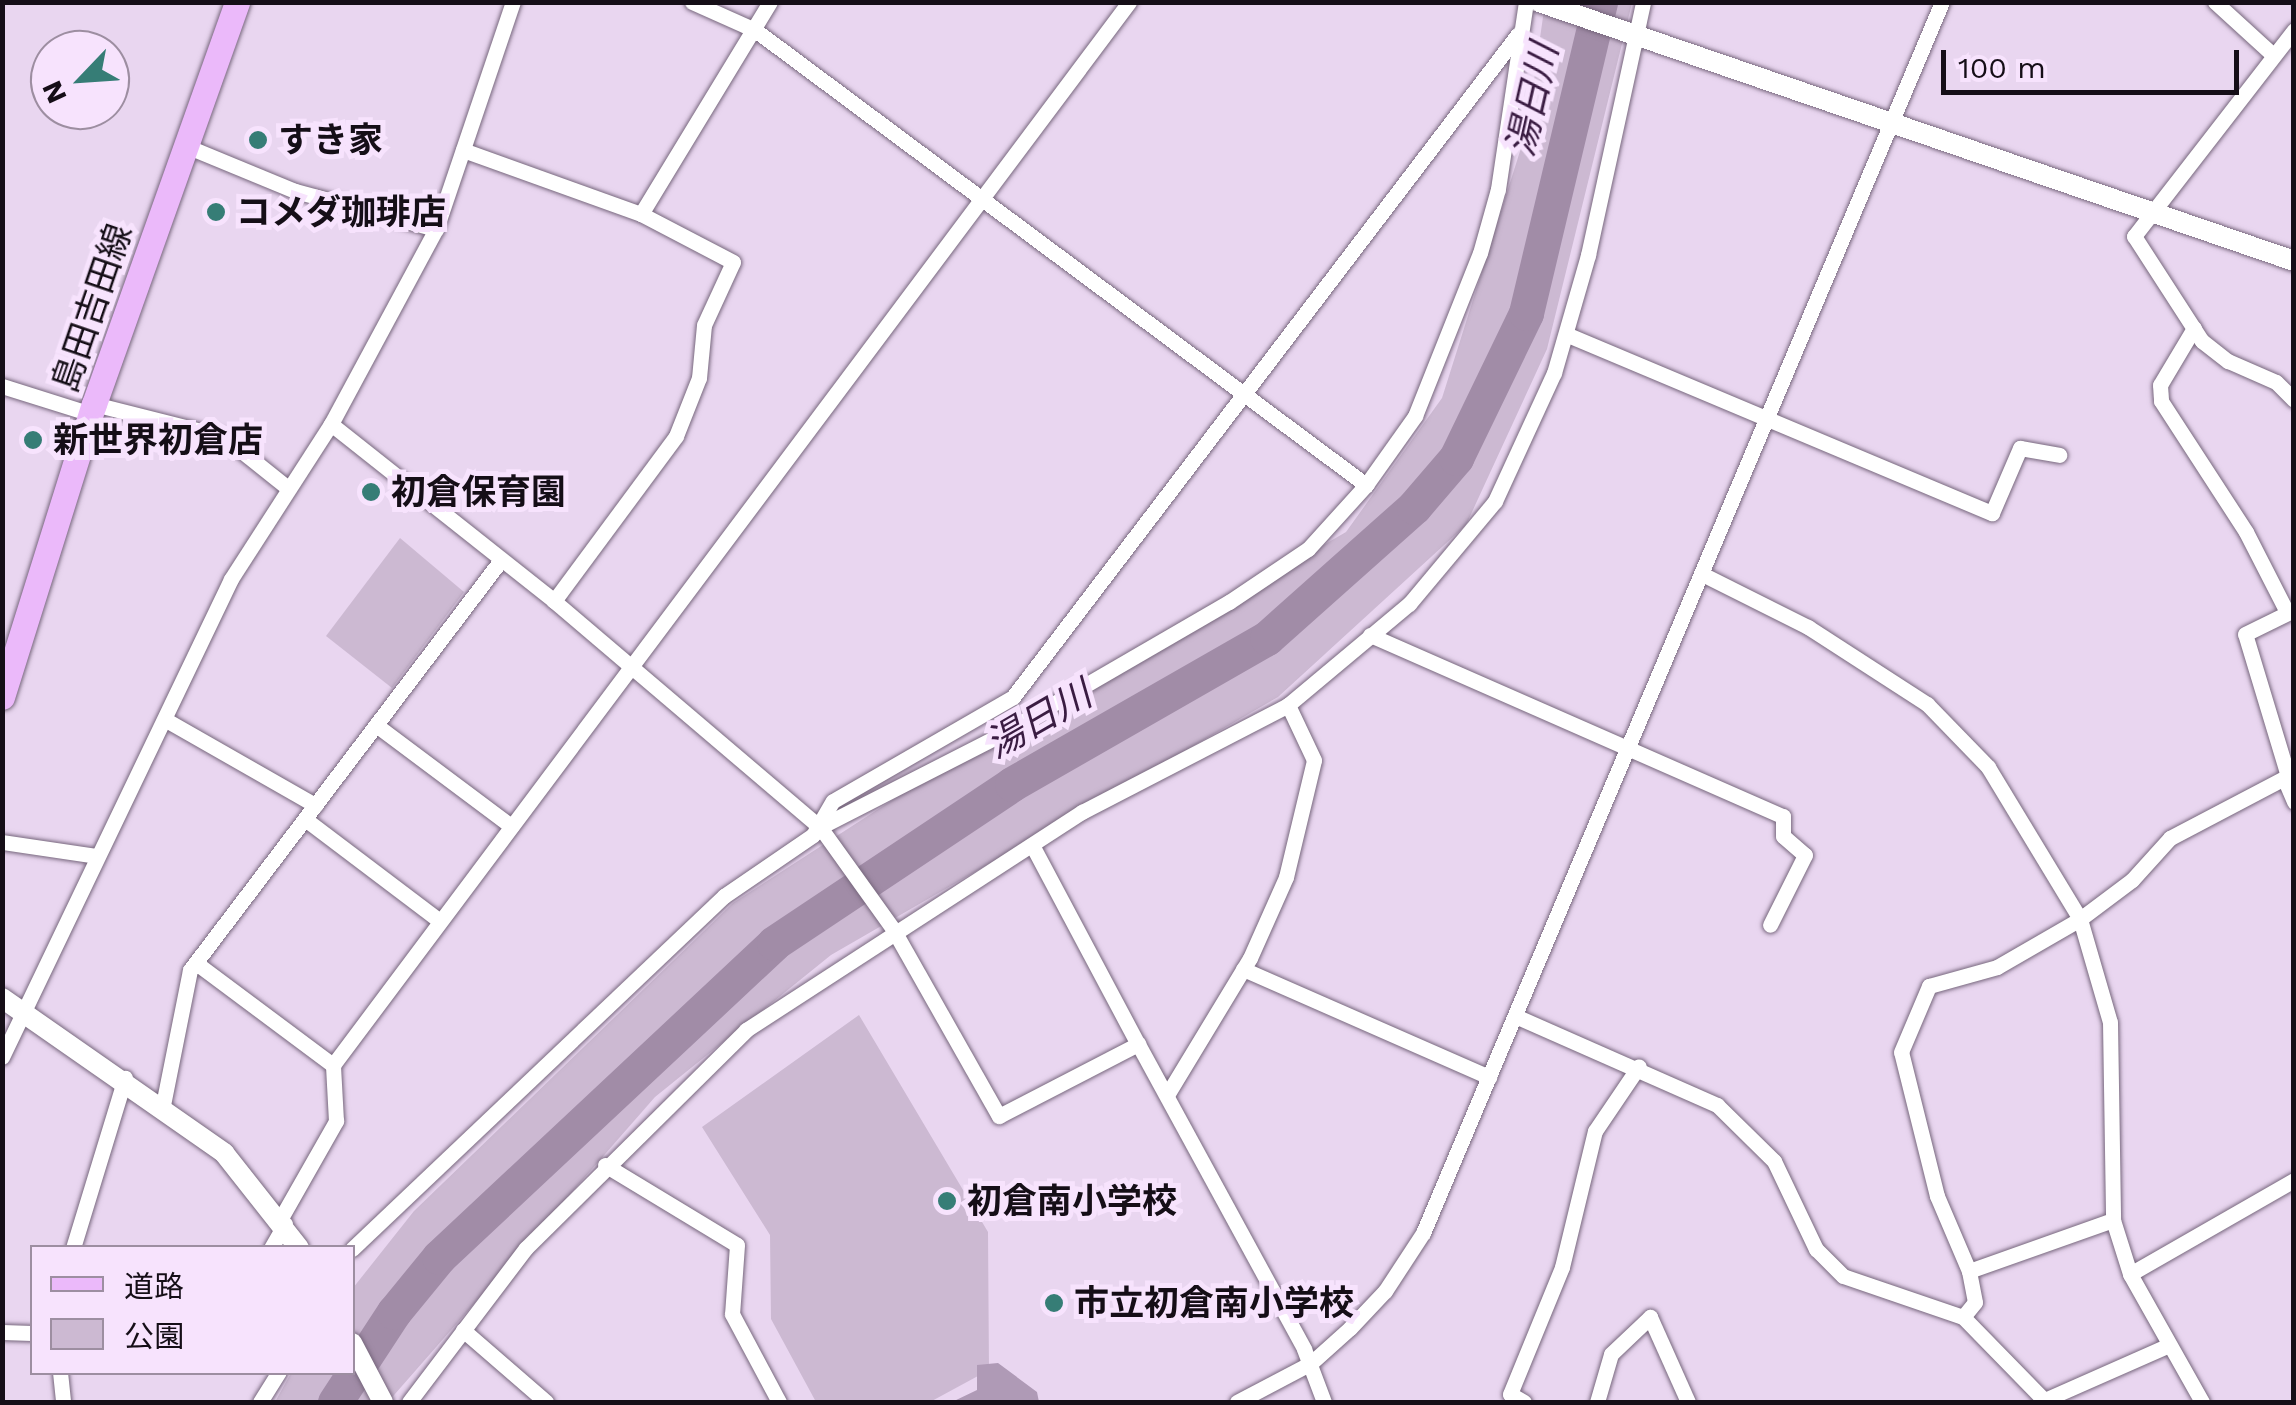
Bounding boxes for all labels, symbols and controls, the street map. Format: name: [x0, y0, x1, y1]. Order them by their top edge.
north arrow: [30, 30, 130, 130]
scale bar: [1946, 30, 2244, 92]
water label: 湯日川: [1498, 39, 1568, 161]
text: 100 m: [1958, 50, 2046, 85]
text: N: [35, 76, 74, 108]
place label: すき家: [278, 119, 383, 161]
marker: すき家: [247, 129, 269, 151]
place label: コメダ珈琲店: [236, 191, 446, 233]
marker: コメダ珈琲店: [205, 201, 227, 223]
street label: 島田吉田線: [44, 218, 140, 398]
place label: 新世界初倉店: [53, 419, 263, 461]
marker: 新世界初倉店: [22, 429, 44, 451]
place label: 初倉保育園: [391, 471, 566, 513]
marker: 初倉保育園: [360, 481, 382, 503]
water label: 湯日川: [978, 672, 1100, 768]
place label: 初倉南小学校: [967, 1180, 1177, 1222]
marker: 初倉南小学校: [936, 1190, 958, 1212]
legend: [30, 1245, 355, 1375]
text: 道路: [124, 1269, 184, 1304]
place label: 市立初倉南小学校: [1074, 1282, 1354, 1324]
marker: 市立初倉南小学校: [1043, 1292, 1065, 1314]
text: 公園: [124, 1319, 184, 1354]

